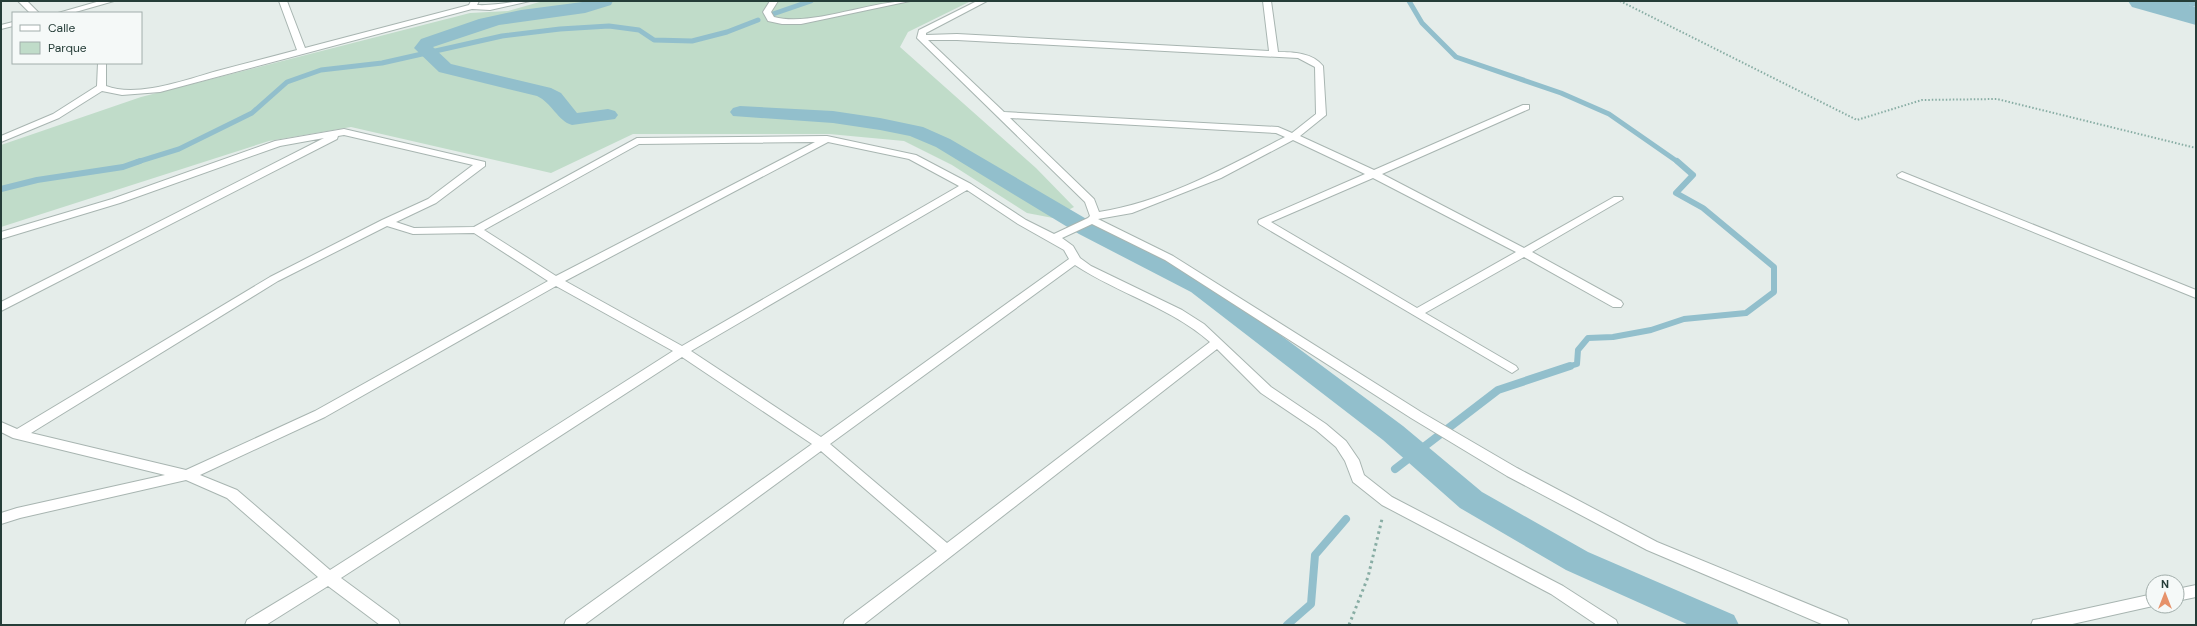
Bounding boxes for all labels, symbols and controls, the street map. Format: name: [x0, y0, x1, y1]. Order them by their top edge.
legend: [12, 12, 142, 64]
text: Calle: [48, 20, 75, 36]
text: Parque: [48, 40, 87, 56]
north arrow: [2145, 574, 2185, 614]
text: N: [2161, 577, 2169, 591]

